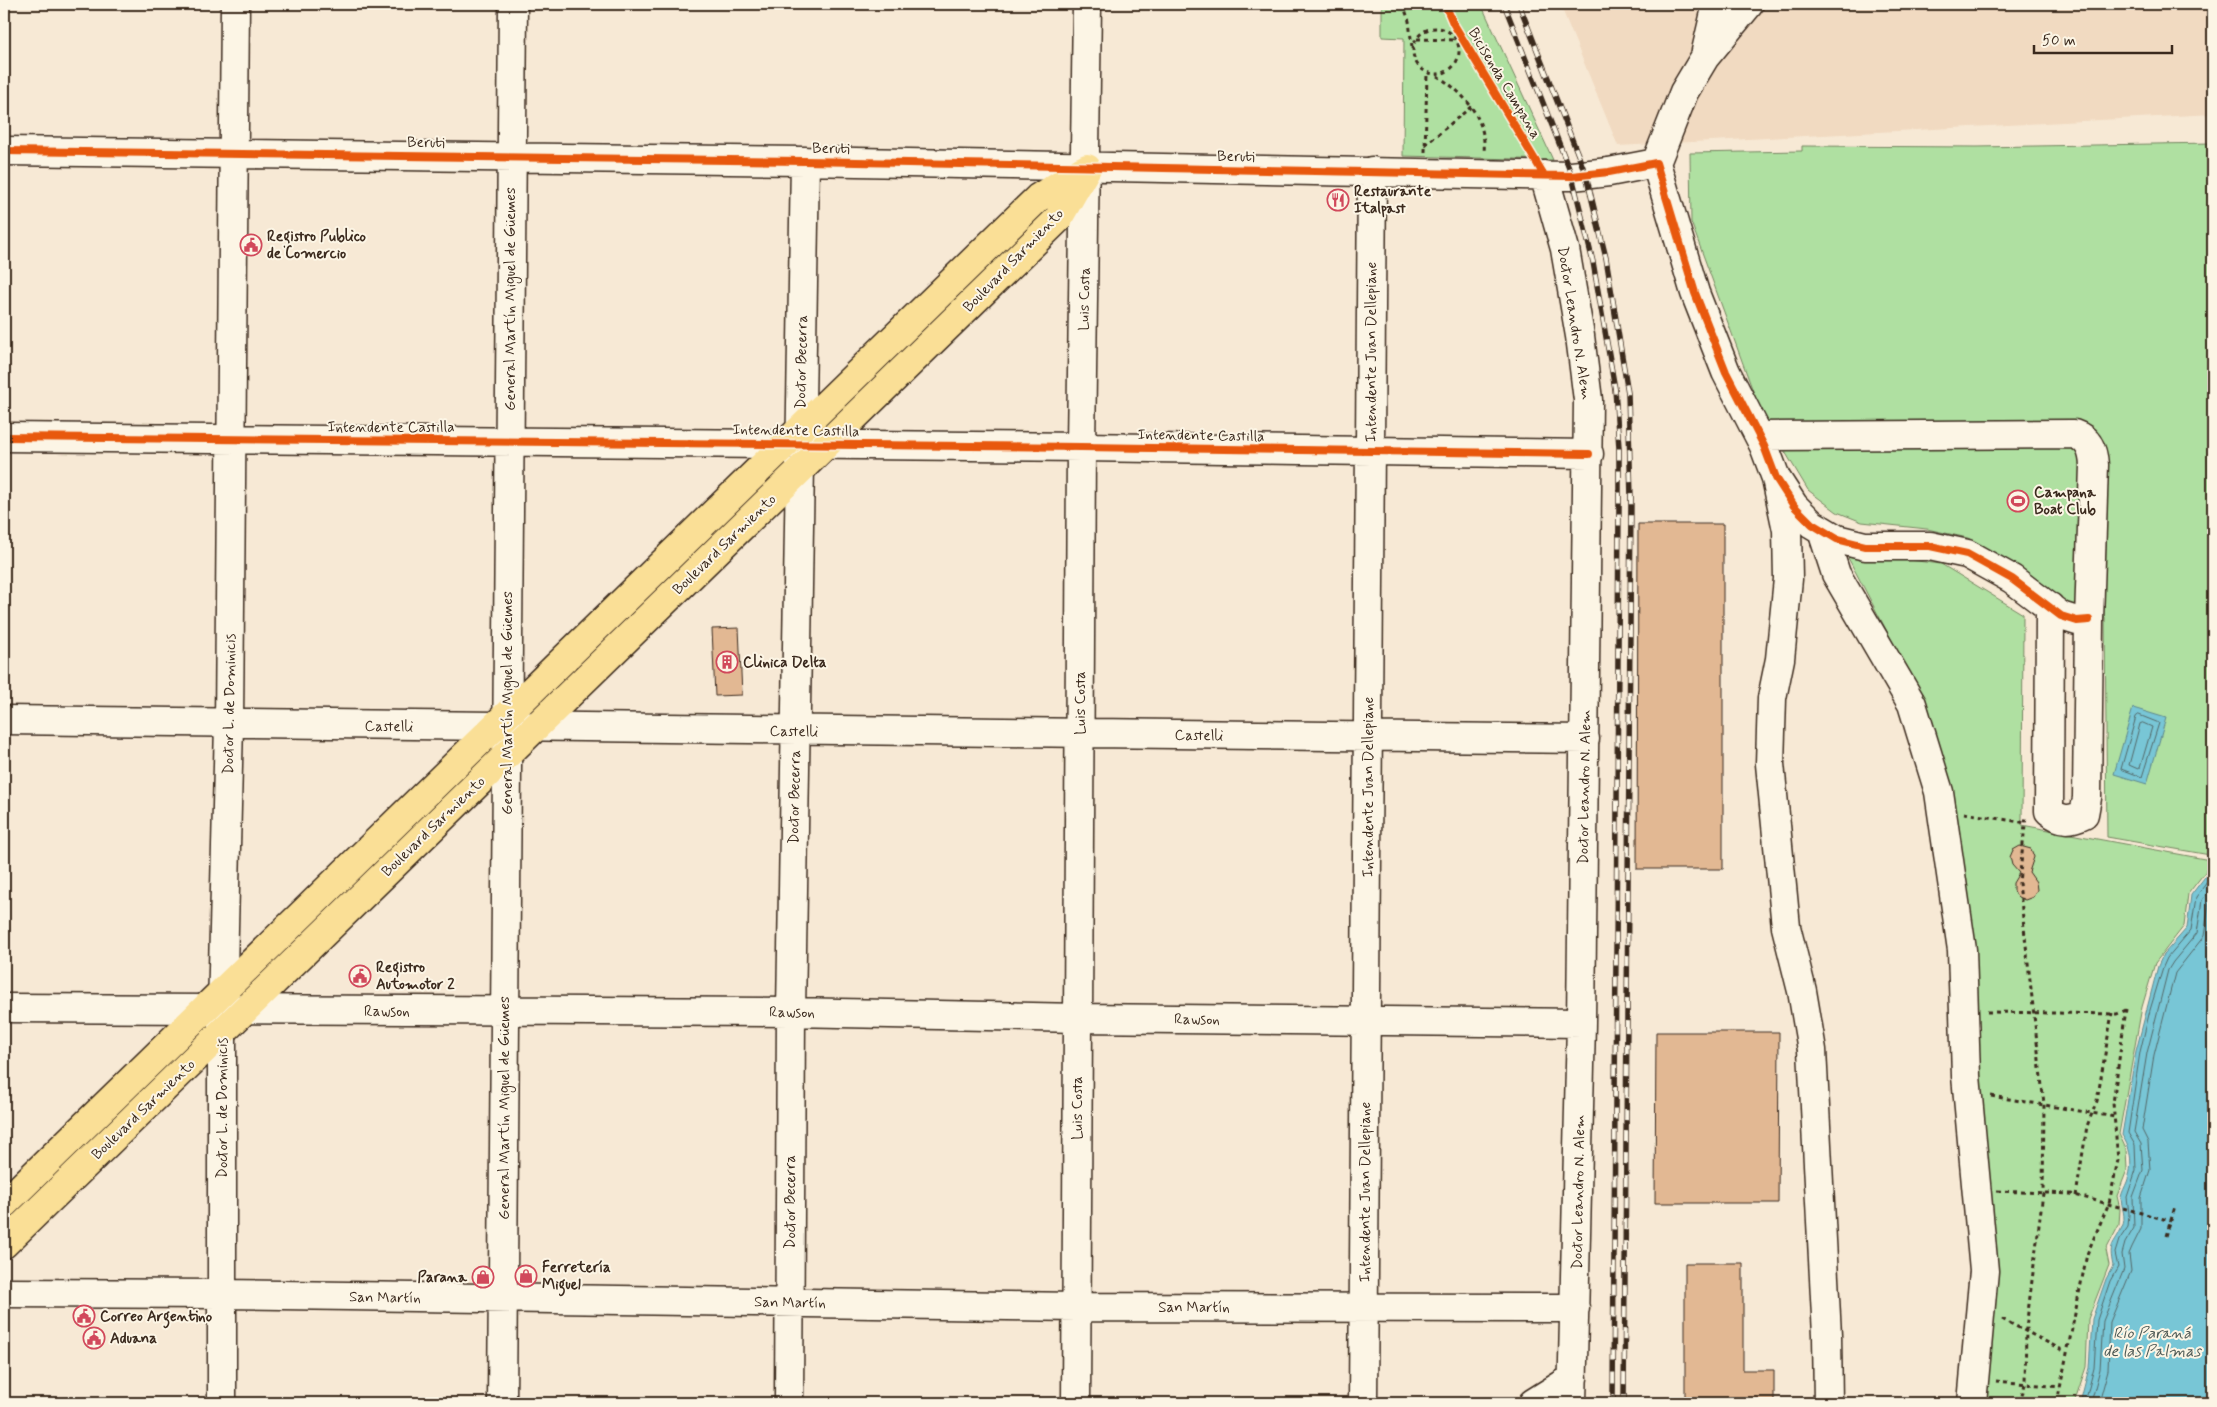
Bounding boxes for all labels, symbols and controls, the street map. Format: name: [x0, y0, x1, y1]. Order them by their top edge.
scale bar: [2034, 22, 2172, 54]
street label: Bicisenda Campana: [1463, 24, 1545, 143]
text: 50 m: [2042, 31, 2076, 51]
street label: Beruti: [407, 133, 445, 153]
street label: Beruti: [812, 139, 850, 159]
street label: Beruti: [1217, 147, 1255, 167]
place label: Restaurante Italpast: [1354, 182, 1432, 219]
street label: General Martín Miguel de Güemes: [501, 187, 522, 411]
restaurant icon: Restaurante Italpast: [1326, 188, 1350, 212]
street label: Boulevard Sarmiento: [959, 204, 1069, 317]
place label: Registro Publico de Comercio: [267, 227, 366, 264]
public building icon: Registro Publico de Comercio: [239, 233, 263, 257]
street label: Doctor Leandro N. Alem: [1552, 245, 1596, 401]
street label: Intendente Juan Dellepiane: [1362, 261, 1382, 442]
street label: Luis Costa: [1074, 267, 1096, 331]
street label: Doctor Becerra: [791, 315, 813, 409]
street label: Intendente Castilla: [328, 418, 454, 438]
street label: Intendente Castilla: [732, 420, 860, 442]
street label: Intendente Castilla: [1137, 425, 1265, 447]
place label: Campana Boat Club: [2034, 483, 2097, 520]
sports icon: Campana Boat Club: [2006, 489, 2030, 513]
street label: Boulevard Sarmiento: [668, 490, 781, 600]
street label: General Martín Miguel de Güemes: [498, 591, 519, 815]
street label: Doctor L. de Dominicis: [219, 633, 241, 775]
building icon: Clinica Delta: [715, 650, 739, 674]
place label: Clinica Delta: [743, 653, 827, 673]
street label: Luis Costa: [1071, 671, 1091, 735]
street label: Intendente Juan Dellepiane: [1359, 696, 1379, 877]
street label: Doctor Leandro N. Alem: [1574, 709, 1596, 865]
street label: Castelli: [365, 717, 414, 737]
street label: Castelli: [770, 722, 819, 742]
street label: Castelli: [1175, 726, 1224, 746]
street label: Doctor Becerra: [784, 750, 806, 844]
street label: Boulevard Sarmiento: [377, 772, 490, 882]
place label: Registro Automotor 2: [376, 958, 455, 995]
public building icon: Registro Automotor 2: [348, 964, 372, 988]
street label: General Martín Miguel de Güemes: [495, 996, 516, 1220]
street label: Rawson: [364, 1002, 410, 1022]
street label: Rawson: [769, 1003, 815, 1023]
street label: Rawson: [1174, 1010, 1220, 1030]
street label: Doctor L. de Dominicis: [213, 1038, 233, 1178]
street label: Boulevard Sarmiento: [87, 1055, 200, 1165]
street label: Luis Costa: [1068, 1076, 1088, 1140]
street label: Intendente Juan Dellepiane: [1356, 1101, 1376, 1282]
street label: Doctor Leandro N. Alem: [1568, 1114, 1590, 1270]
street label: Doctor Becerra: [781, 1155, 801, 1249]
place label: Ferretería Miguel: [542, 1258, 611, 1297]
shop icon: Ferretería Miguel: [514, 1264, 538, 1288]
shop icon: Parana: [471, 1265, 495, 1289]
place label: Parana: [417, 1268, 468, 1288]
street label: San Martín: [349, 1287, 421, 1309]
street label: San Martín: [754, 1292, 826, 1314]
street label: San Martín: [1158, 1298, 1230, 1318]
public building icon: Correo Argentino: [72, 1304, 96, 1328]
place label: Correo Argentino: [100, 1307, 213, 1329]
water label: Río Paraná de las Palmas: [2103, 1323, 2203, 1362]
public building icon: Aduana: [82, 1326, 106, 1350]
place label: Aduana: [110, 1329, 157, 1349]

